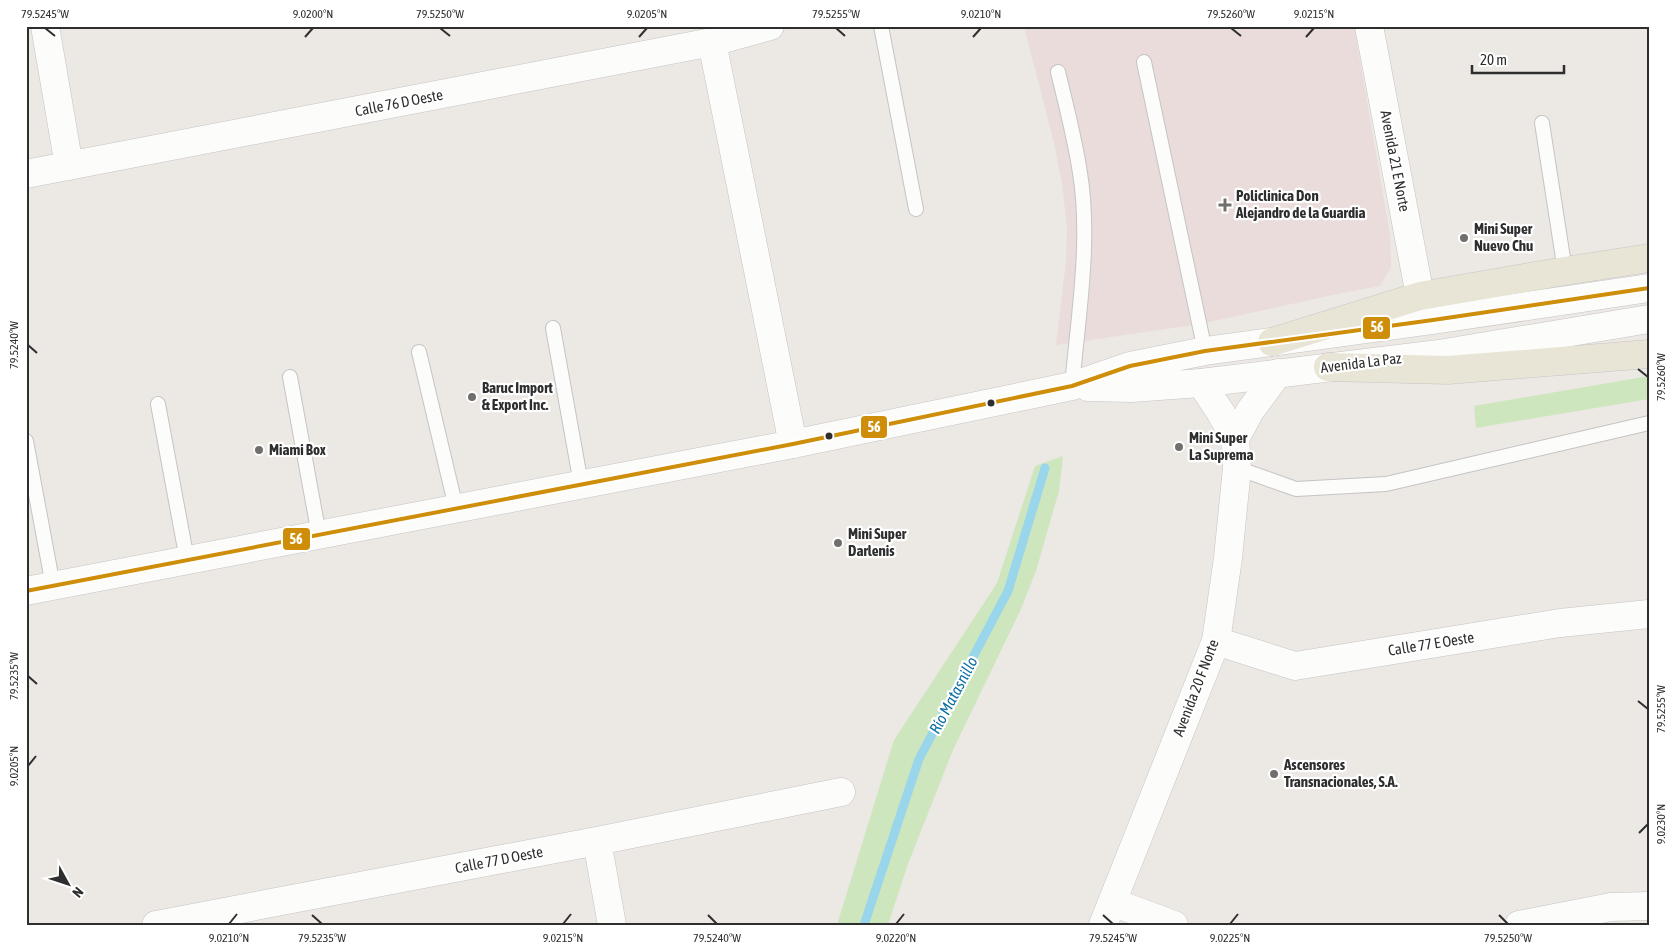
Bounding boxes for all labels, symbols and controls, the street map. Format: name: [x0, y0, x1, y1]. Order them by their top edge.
text: 79.5245°W: [21, 7, 69, 21]
text: 9.0200°N: [293, 7, 333, 21]
text: 79.5250°W: [416, 7, 464, 21]
text: 9.0205°N: [627, 7, 667, 21]
text: 79.5255°W: [812, 7, 860, 21]
text: 9.0210°N: [961, 7, 1001, 21]
text: 79.5260°W: [1207, 7, 1255, 21]
text: 9.0215°N: [1294, 7, 1334, 21]
scale bar: [1472, 42, 1565, 74]
text: 20 m: [1480, 51, 1507, 68]
street label: Calle 76 D Oeste: [354, 86, 444, 119]
street label: Avenida 21 E Norte: [1377, 109, 1414, 213]
place label: Policlinica Don Alejandro de la Guardia: [1235, 187, 1365, 221]
marker: Policlinica Don Alejandro de la Guardia: [1218, 198, 1232, 212]
place label: Mini Super Nuevo Chu: [1474, 220, 1533, 254]
marker: Mini Super Nuevo Chu: [1458, 232, 1470, 244]
line badge: 56: [1362, 316, 1391, 340]
text: 56: [1370, 319, 1384, 335]
text: 79.5240°W: [7, 321, 21, 369]
street label: Avenida La Paz: [1320, 349, 1403, 376]
text: 79.5260°W: [1654, 353, 1668, 401]
place label: Baruc Import & Export Inc.: [482, 379, 553, 413]
marker: Baruc Import & Export Inc.: [466, 391, 478, 403]
unlabelled marker: [986, 398, 996, 408]
line badge: 56: [860, 415, 888, 439]
text: 56: [867, 419, 881, 435]
place label: Mini Super La Suprema: [1189, 429, 1254, 463]
unlabelled marker: [824, 431, 834, 441]
place label: Miami Box: [269, 441, 326, 458]
marker: Mini Super La Suprema: [1173, 441, 1185, 453]
marker: Miami Box: [253, 444, 265, 456]
place label: Mini Super Darlenis: [848, 525, 907, 559]
line badge: 56: [282, 527, 311, 551]
text: 56: [289, 531, 303, 547]
marker: Mini Super Darlenis: [832, 537, 844, 549]
street label: Calle 77 E Oeste: [1387, 628, 1475, 659]
street label: Avenida 20 F Norte: [1169, 637, 1222, 739]
text: 79.5235°W: [7, 652, 21, 700]
water label: Río Matasnillo: [925, 654, 981, 736]
text: 79.5255°W: [1654, 685, 1668, 733]
text: 9.0205°N: [7, 746, 21, 786]
place label: Ascensores Transnacionales, S.A.: [1283, 756, 1398, 790]
marker: Ascensores Transnacionales, S.A.: [1268, 768, 1280, 780]
text: 9.0230°N: [1654, 804, 1668, 844]
street label: Calle 77 D Oeste: [454, 843, 544, 876]
north arrow: [42, 858, 92, 908]
text: N: [69, 884, 87, 901]
text: 9.0210°N: [209, 931, 249, 945]
text: 79.5235°W: [298, 931, 346, 945]
text: 9.0215°N: [543, 931, 583, 945]
text: 79.5240°W: [693, 931, 741, 945]
text: 9.0220°N: [876, 931, 916, 945]
text: 79.5245°W: [1089, 931, 1137, 945]
text: 9.0225°N: [1210, 931, 1250, 945]
text: 79.5250°W: [1484, 931, 1532, 945]

